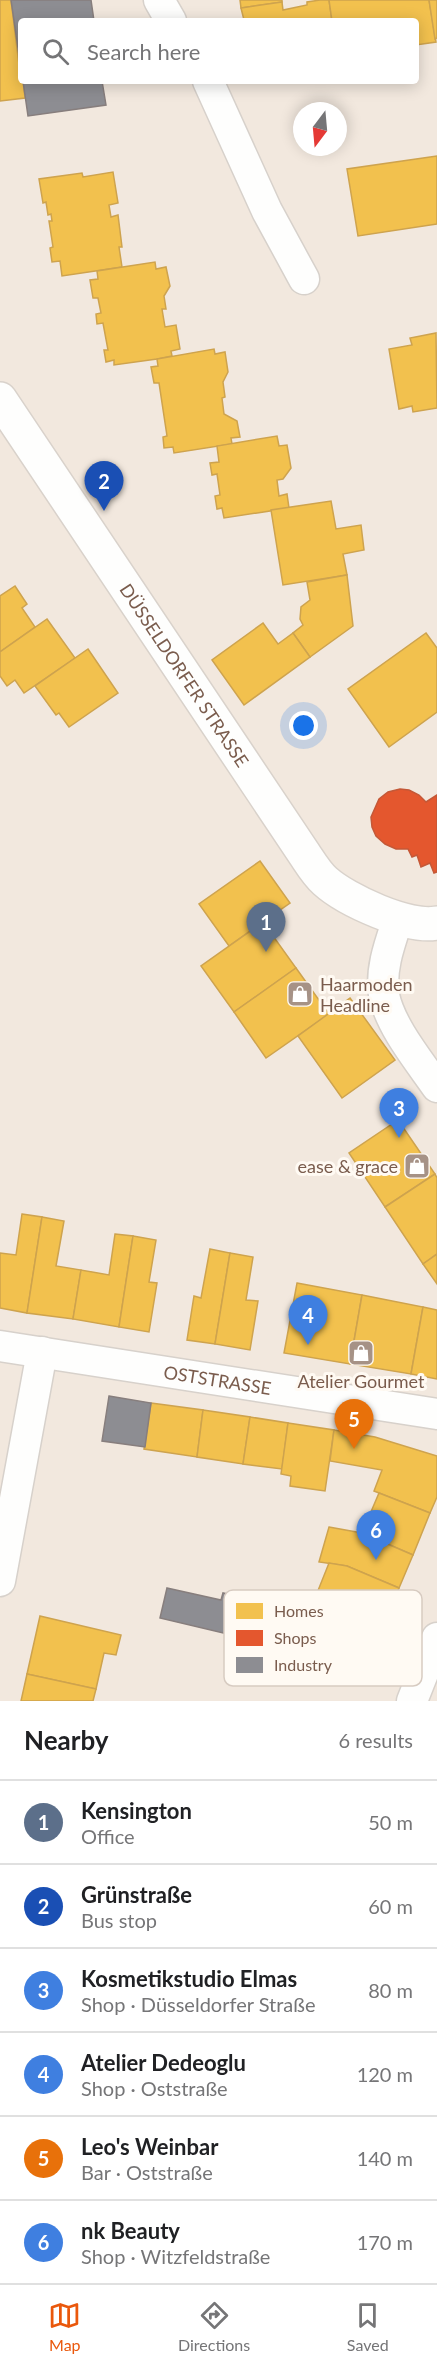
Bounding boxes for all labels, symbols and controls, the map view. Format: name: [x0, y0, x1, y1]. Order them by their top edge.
search box: [18, 18, 419, 84]
icon: search: [39, 35, 72, 68]
text: Search here: [87, 38, 200, 65]
north arrow: [293, 102, 347, 156]
pin: 2: [84, 462, 124, 511]
street label: DÜSSELDORFER STRASSE: [115, 579, 254, 771]
your location: [289, 711, 318, 740]
pin: 1: [246, 902, 286, 952]
place label: Haarmoden Headline: [320, 973, 413, 1016]
shop icon: Haarmoden Headline: [285, 979, 315, 1009]
pin: 3: [380, 1088, 418, 1138]
shop icon: ease & grace: [402, 1151, 432, 1181]
place label: ease & grace: [298, 1155, 398, 1177]
pin: 4: [288, 1296, 328, 1345]
shop icon: Atelier Gourmet: [346, 1338, 376, 1368]
street label: OSTSTRASSE: [162, 1361, 273, 1399]
place label: Atelier Gourmet: [298, 1370, 425, 1392]
pin: 5: [334, 1400, 374, 1449]
pin: 6: [356, 1510, 395, 1560]
legend: [224, 1590, 422, 1686]
text: Homes: [274, 1601, 324, 1620]
text: Shops: [274, 1628, 317, 1647]
text: Industry: [274, 1655, 333, 1674]
text: Nearby: [24, 1724, 109, 1756]
text: 6 results: [338, 1728, 413, 1752]
text: Kensington: [81, 1797, 192, 1824]
text: 1: [38, 1810, 49, 1834]
text: 50 m: [368, 1810, 413, 1834]
text: Office: [81, 1824, 135, 1848]
text: Grünstraße: [81, 1881, 192, 1908]
text: 2: [38, 1894, 49, 1918]
text: 60 m: [368, 1894, 413, 1918]
text: Bus stop: [81, 1908, 157, 1932]
text: Kosmetikstudio Elmas: [81, 1965, 297, 1992]
text: 3: [38, 1978, 49, 2002]
text: 80 m: [368, 1978, 413, 2002]
text: Shop · Düsseldorfer Straße: [81, 1992, 315, 2016]
text: Atelier Dedeoglu: [81, 2049, 246, 2076]
text: 4: [38, 2062, 49, 2086]
text: 120 m: [357, 2062, 413, 2086]
text: Shop · Oststraße: [81, 2076, 228, 2100]
text: Leo's Weinbar: [81, 2133, 218, 2160]
text: 5: [38, 2146, 49, 2170]
text: 140 m: [357, 2146, 413, 2170]
text: Bar · Oststraße: [81, 2160, 213, 2184]
text: nk Beauty: [81, 2217, 180, 2244]
text: 6: [38, 2230, 49, 2254]
text: 170 m: [357, 2230, 413, 2254]
text: Shop · Witzfeldstraße: [81, 2244, 270, 2268]
tab: Map: [48, 2299, 81, 2354]
tab: Directions: [178, 2299, 250, 2354]
tab: Saved: [347, 2299, 389, 2354]

